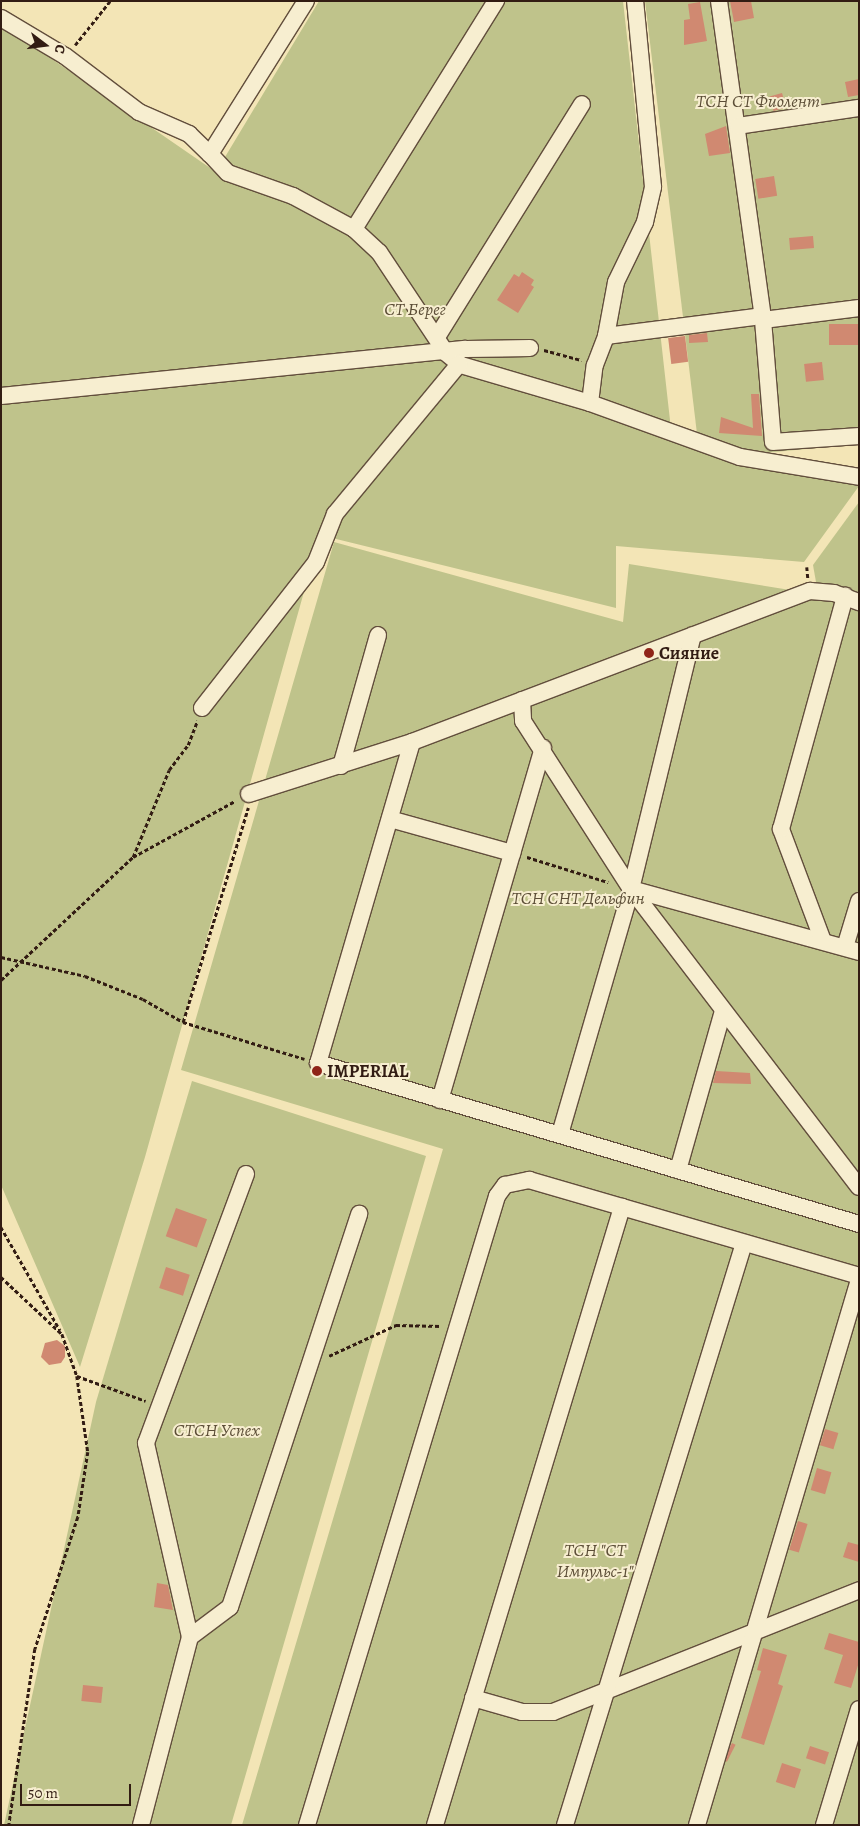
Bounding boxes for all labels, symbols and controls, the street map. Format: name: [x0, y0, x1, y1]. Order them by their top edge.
north arrow: [20, 20, 70, 70]
text: С: [50, 42, 70, 56]
park label: ТСН СТ Фиолент: [696, 90, 820, 112]
park label: СТ Берег: [384, 298, 446, 320]
place label: Сияние: [659, 642, 719, 664]
marker: Сияние: [643, 647, 655, 659]
park label: ТСН СНТ Дельфин: [511, 887, 645, 909]
place label: IMPERIAL: [327, 1060, 408, 1082]
marker: IMPERIAL: [311, 1065, 323, 1077]
park label: СТСН Успех: [174, 1419, 260, 1441]
park label: ТСН "СТ Импульс-1": [556, 1540, 634, 1582]
scale bar: [22, 1774, 134, 1806]
text: 50 m: [28, 1783, 58, 1803]

